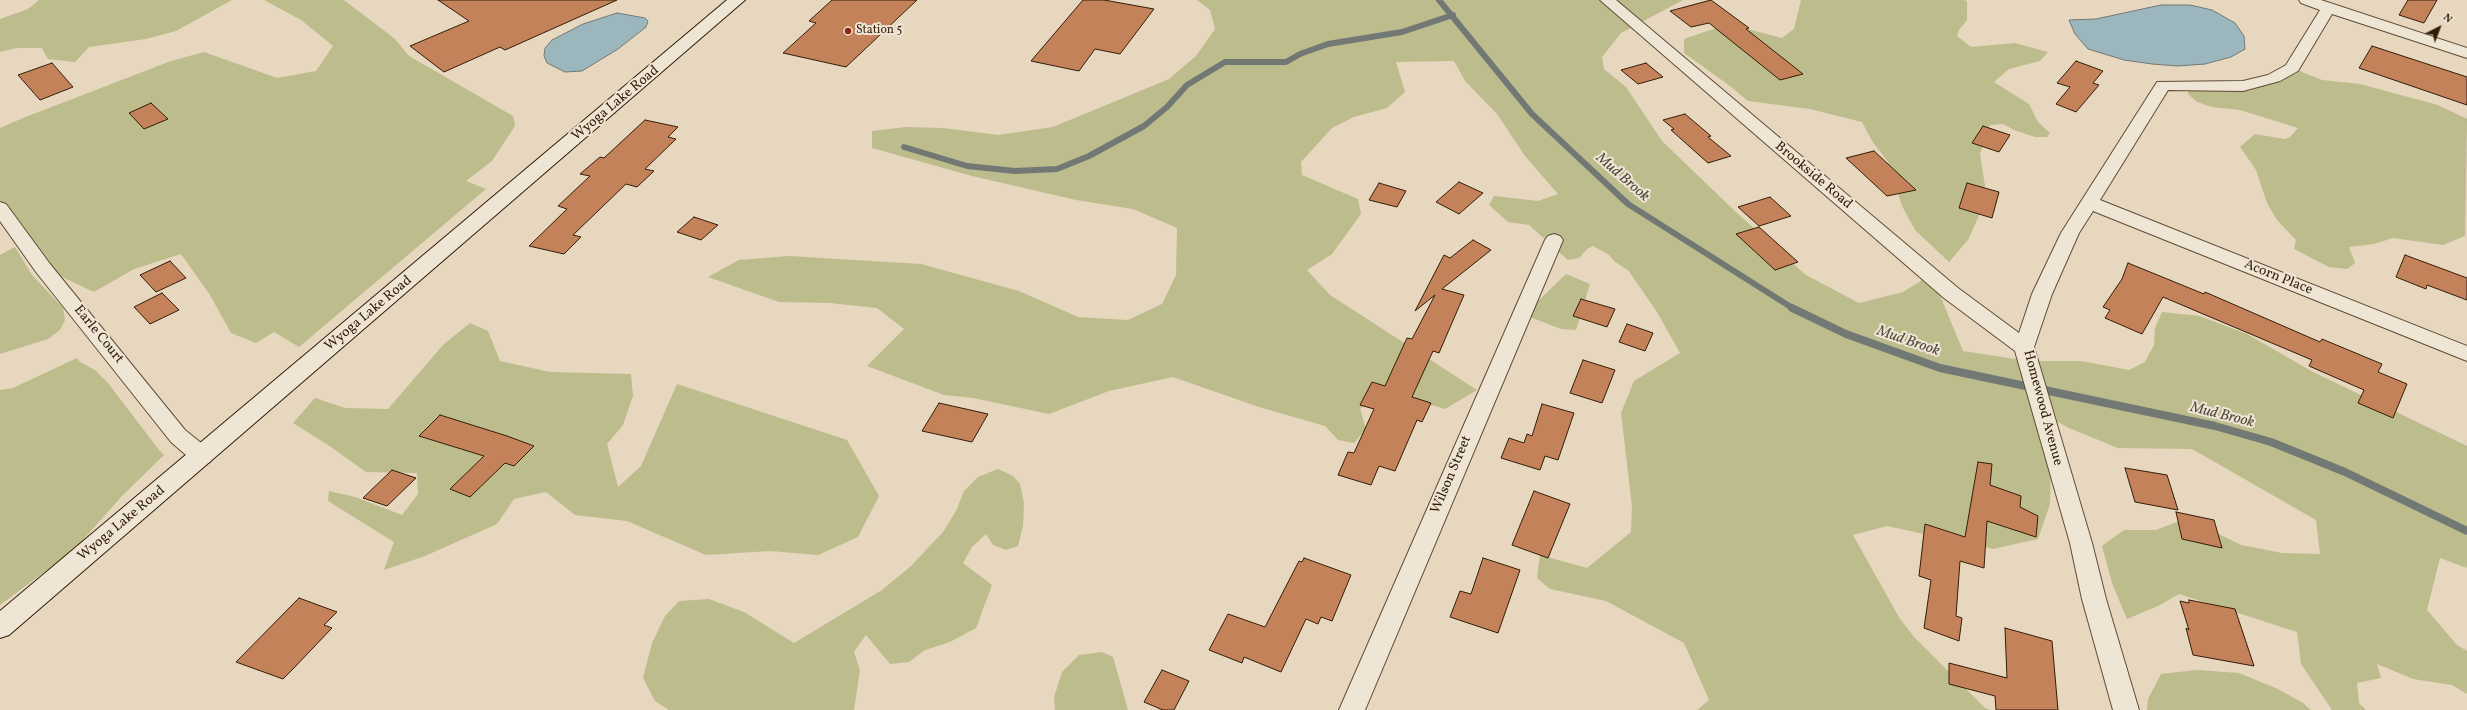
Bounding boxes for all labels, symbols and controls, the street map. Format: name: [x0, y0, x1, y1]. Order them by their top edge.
north arrow: [2419, 8, 2459, 48]
text: N: [2439, 10, 2455, 27]
place label: Station 5: [856, 24, 902, 38]
marker: Station 5: [843, 26, 853, 36]
street label: Wyoga Lake Road: [569, 63, 663, 145]
street label: Brookside Road: [1771, 139, 1855, 213]
water label: Mud Brook: [1591, 150, 1653, 206]
street label: Acorn Place: [2241, 257, 2315, 299]
street label: Wyoga Lake Road: [322, 273, 416, 355]
street label: Earle Court: [69, 302, 127, 368]
water label: Mud Brook: [1874, 323, 1942, 361]
street label: Homewood Avenue: [2018, 348, 2066, 468]
water label: Mud Brook: [2188, 399, 2256, 433]
street label: Wilson Street: [1428, 433, 1476, 517]
street label: Wyoga Lake Road: [75, 483, 169, 565]

